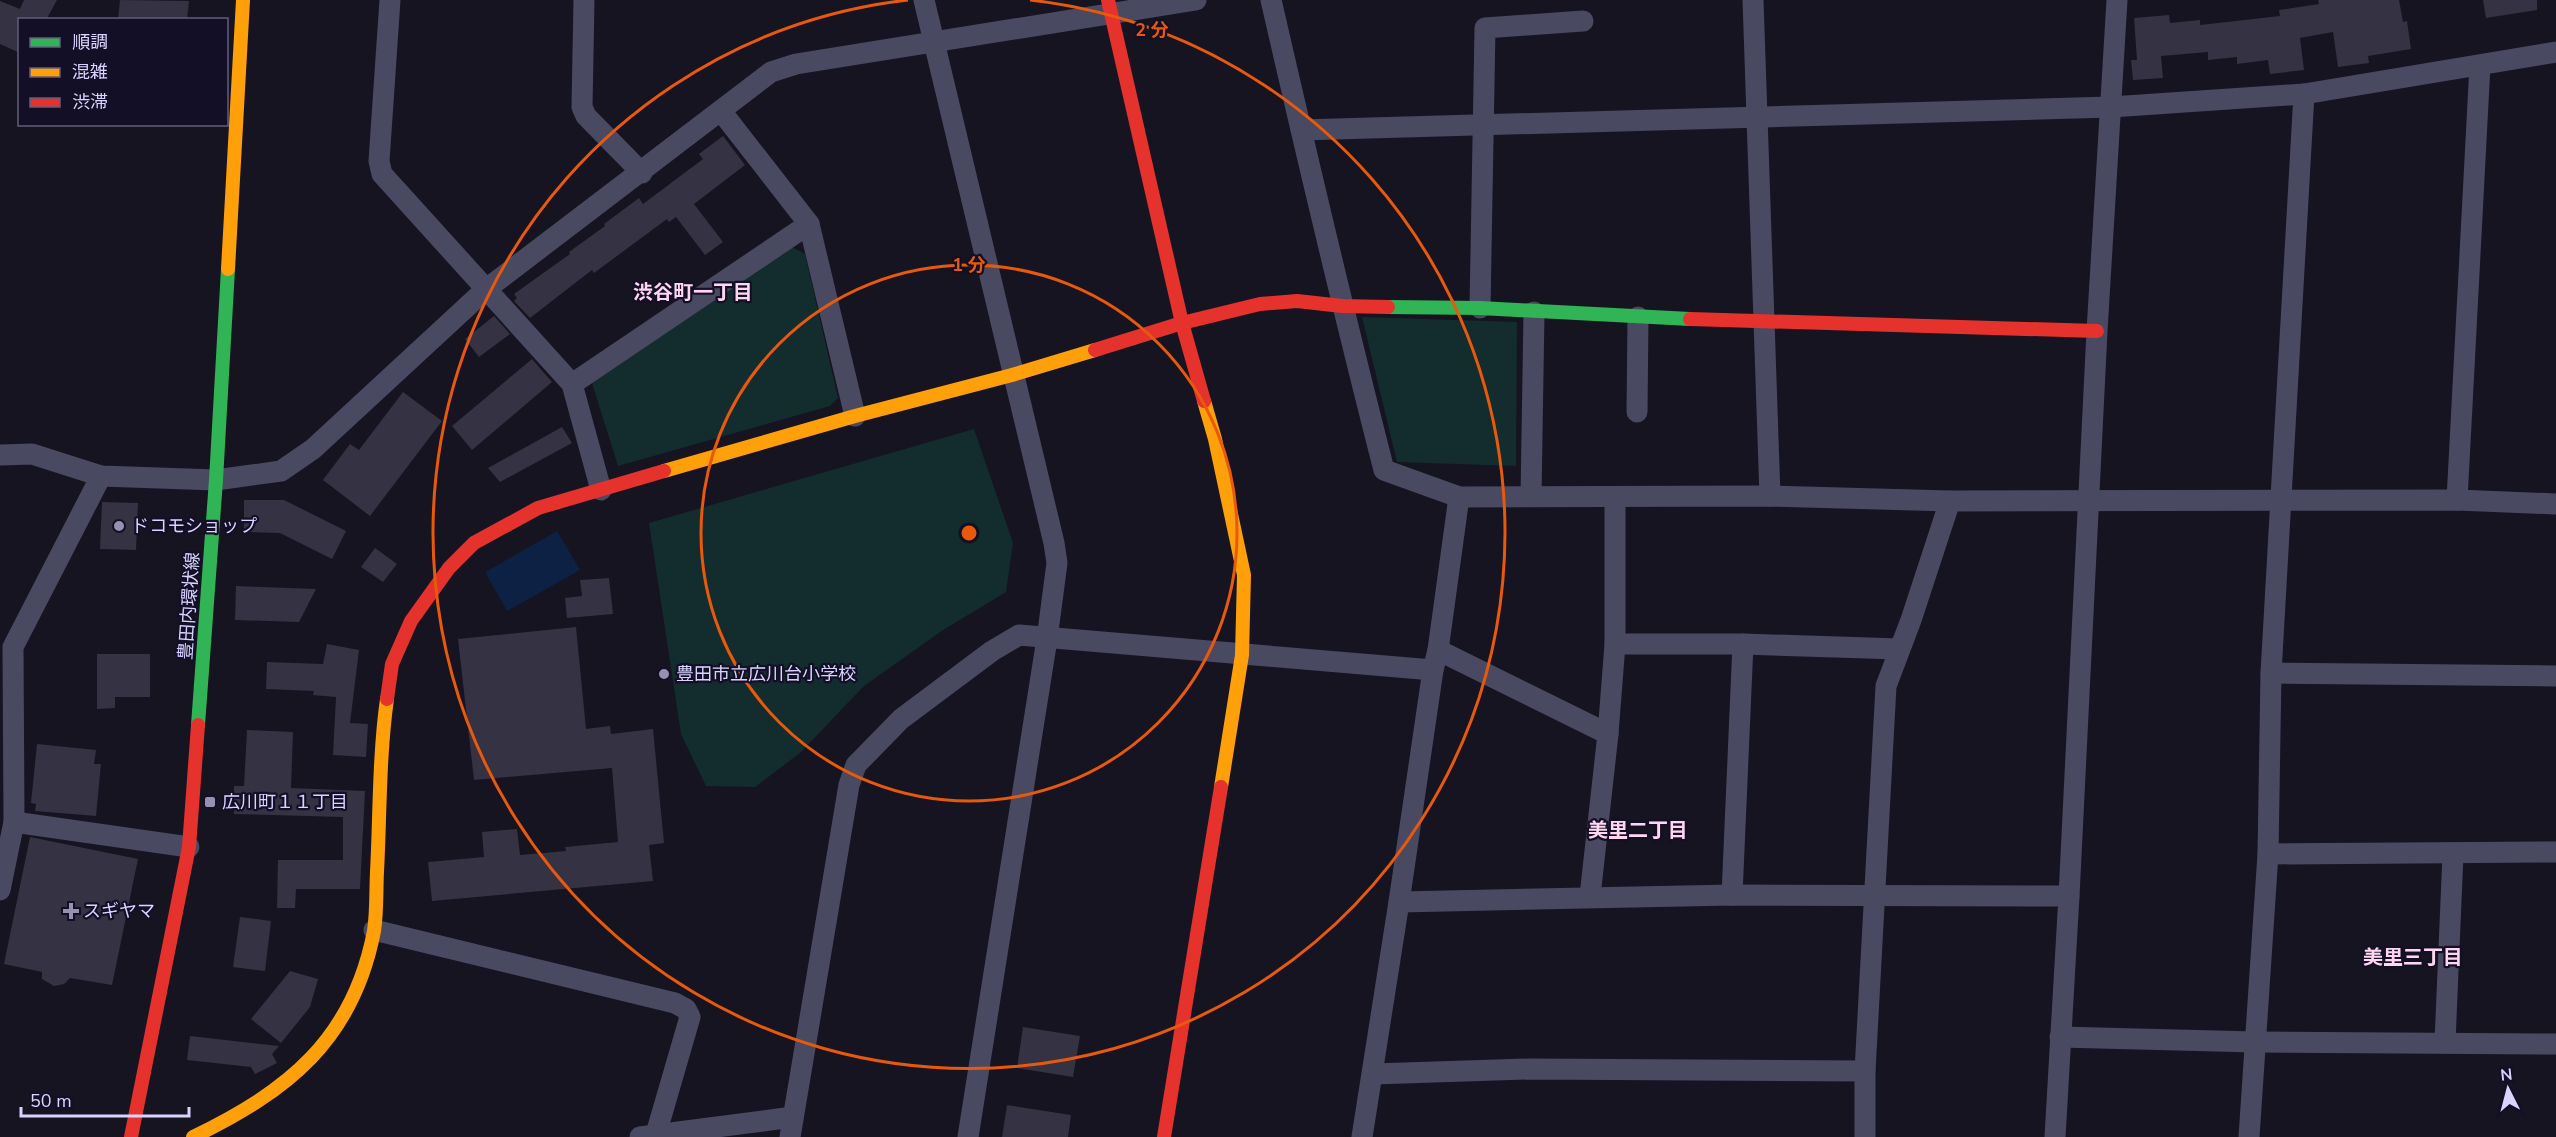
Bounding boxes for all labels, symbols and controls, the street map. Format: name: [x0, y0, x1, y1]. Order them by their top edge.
legend: [18, 18, 228, 126]
text: 2 分: [1135, 18, 1169, 42]
text: 順調: [72, 30, 108, 54]
text: 混雑: [72, 60, 108, 84]
text: 渋滞: [72, 90, 108, 114]
text: 1 分: [952, 253, 986, 277]
district label: 渋谷町一丁目: [633, 279, 753, 306]
place label: ドコモショップ: [131, 514, 257, 538]
marker: ドコモショップ: [112, 519, 126, 533]
centre of rings: [959, 523, 979, 543]
street label: 豊田内環状線: [173, 551, 205, 661]
place label: 豊田市立広川台小学校: [676, 662, 856, 686]
marker: 豊田市立広川台小学校: [657, 667, 671, 681]
place label: 広川町１１丁目: [222, 790, 348, 814]
marker: 広川町１１丁目: [203, 795, 217, 809]
district label: 美里二丁目: [1588, 817, 1688, 844]
place label: スギヤマ: [83, 899, 155, 923]
marker: スギヤマ: [64, 904, 78, 918]
district label: 美里三丁目: [2363, 944, 2463, 971]
north arrow: [2478, 1059, 2538, 1119]
text: N: [2499, 1064, 2514, 1087]
scale bar: [21, 1080, 189, 1118]
text: 50 m: [30, 1089, 72, 1113]

